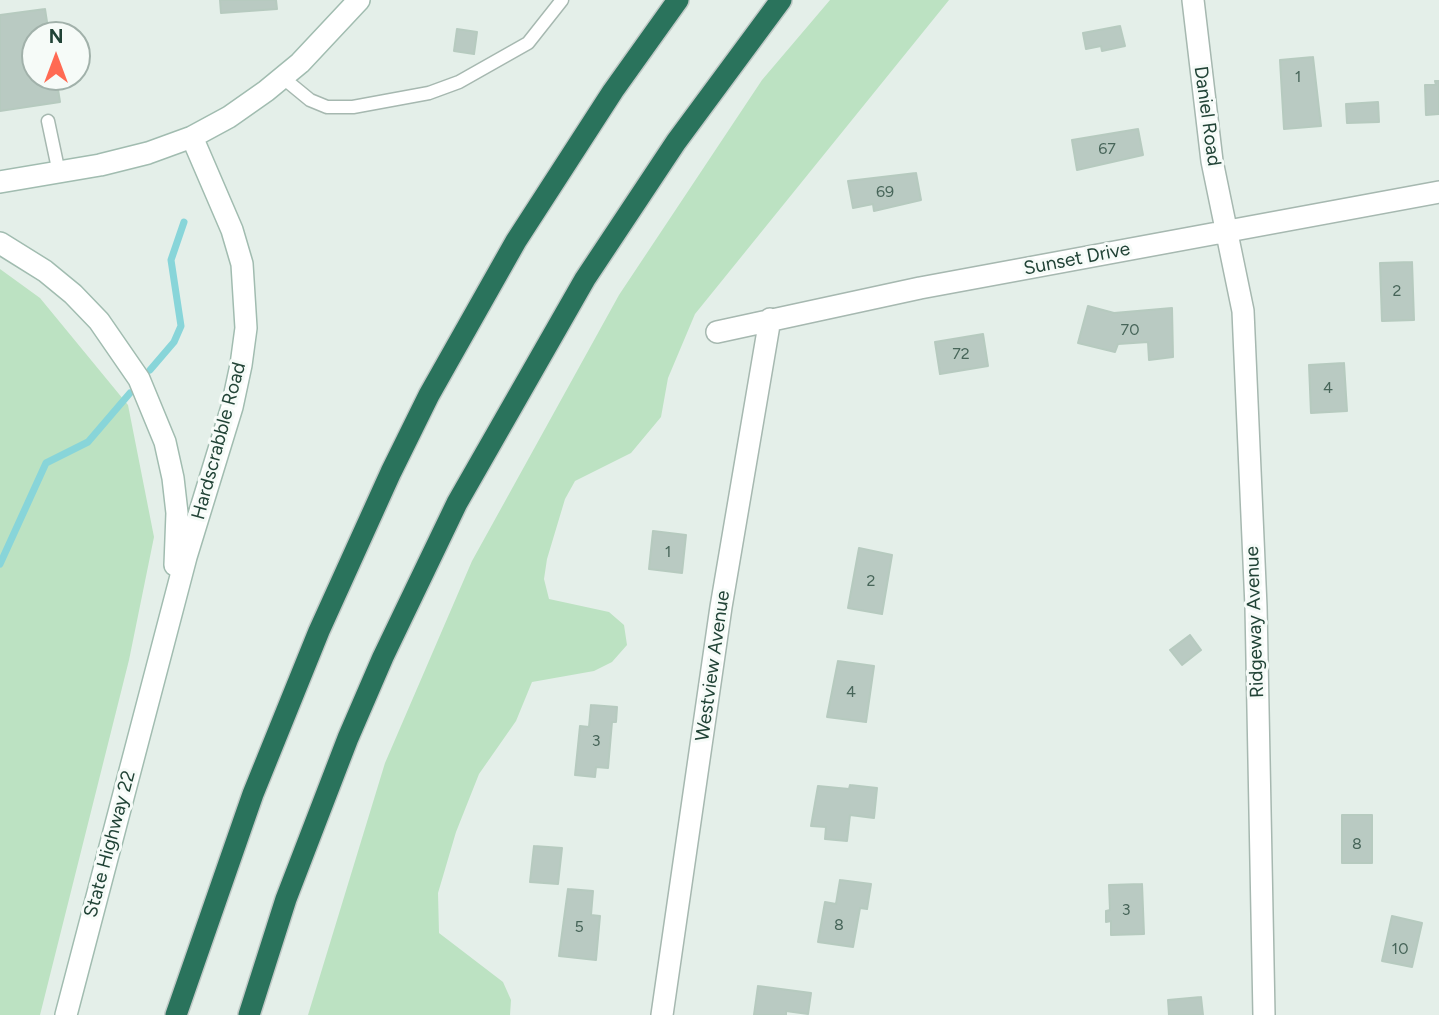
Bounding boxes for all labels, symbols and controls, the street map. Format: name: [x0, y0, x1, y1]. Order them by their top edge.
north arrow: [21, 21, 91, 91]
text: N: [49, 25, 63, 48]
street label: Daniel Road: [1189, 65, 1225, 167]
house number: 1: [1295, 67, 1301, 87]
house number: 67: [1098, 139, 1116, 159]
house number: 69: [876, 182, 894, 202]
street label: Sunset Drive: [1022, 238, 1132, 280]
house number: 2: [1393, 281, 1401, 301]
house number: 70: [1121, 320, 1139, 340]
house number: 72: [952, 344, 970, 364]
street label: Hardscrabble Road: [187, 360, 251, 522]
house number: 4: [1323, 378, 1333, 398]
house number: 1: [665, 542, 671, 562]
street label: Ridgeway Avenue: [1241, 546, 1269, 698]
house number: 2: [867, 571, 875, 591]
street label: Westview Avenue: [691, 589, 735, 743]
house number: 4: [846, 682, 856, 702]
house number: 3: [592, 731, 600, 751]
street label: State Highway 22: [79, 768, 141, 920]
house number: 8: [1352, 834, 1362, 854]
house number: 3: [1122, 900, 1130, 920]
house number: 8: [834, 915, 844, 935]
house number: 5: [574, 917, 584, 937]
house number: 10: [1392, 939, 1408, 959]

